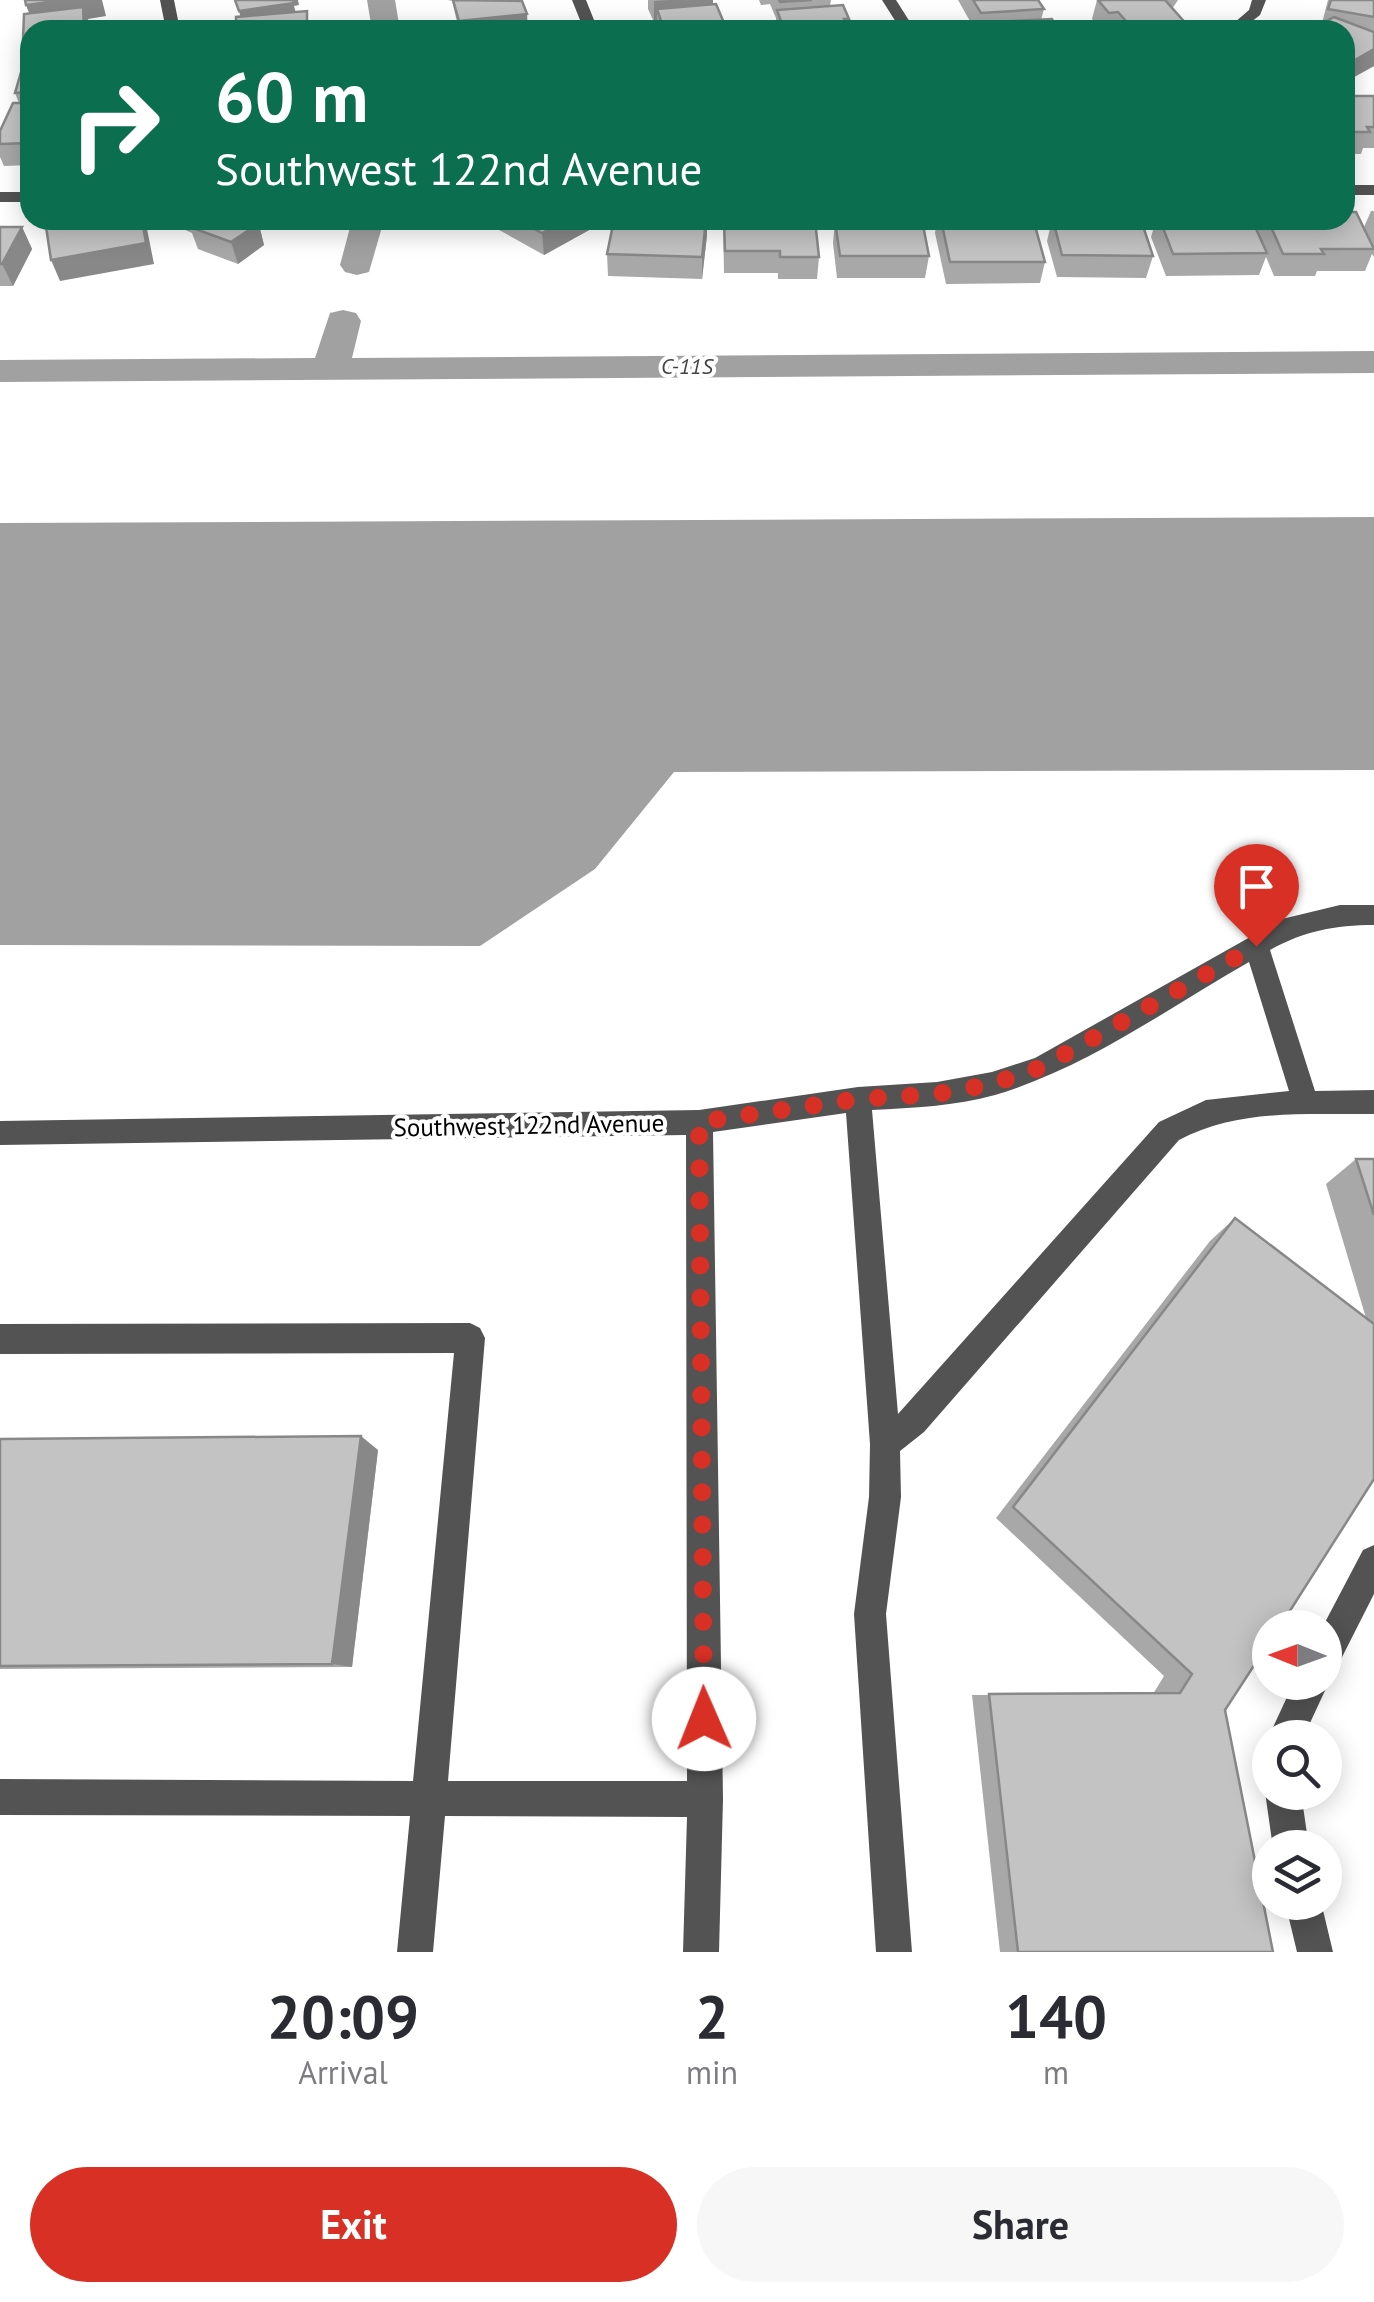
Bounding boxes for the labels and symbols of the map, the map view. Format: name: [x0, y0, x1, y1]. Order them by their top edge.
water label: C-11S: [661, 352, 715, 380]
pin: [1214, 844, 1299, 947]
street label: Southwest 122nd Avenue: [393, 1107, 665, 1143]
north arrow: [1252, 1610, 1342, 1700]
position arrow: [652, 1667, 756, 1771]

